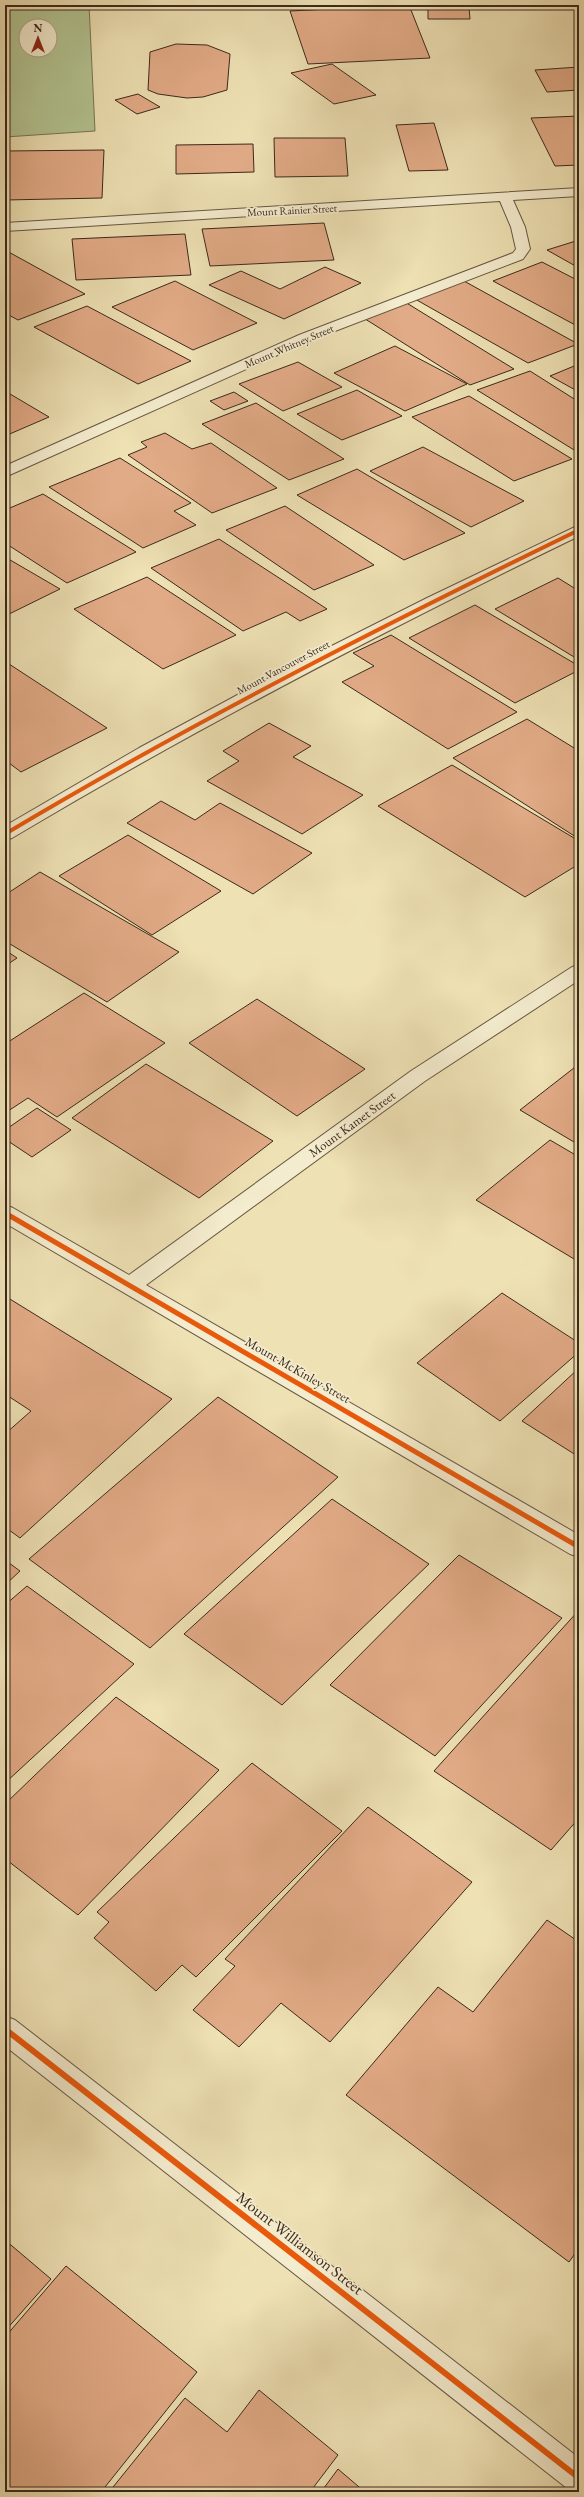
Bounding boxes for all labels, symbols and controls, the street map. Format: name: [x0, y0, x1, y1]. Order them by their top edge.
north arrow: [18, 18, 58, 58]
text: N: [34, 21, 43, 35]
street label: Mount Rainier Street: [247, 201, 338, 219]
street label: Mount Whitney Street: [242, 321, 336, 371]
street label: Mount Vancouver Street: [234, 636, 332, 697]
street label: Mount Kamet Street: [305, 1087, 399, 1161]
street label: Mount McKinley Street: [242, 1333, 354, 1407]
street label: Mount Williamson Street: [232, 2187, 368, 2299]

